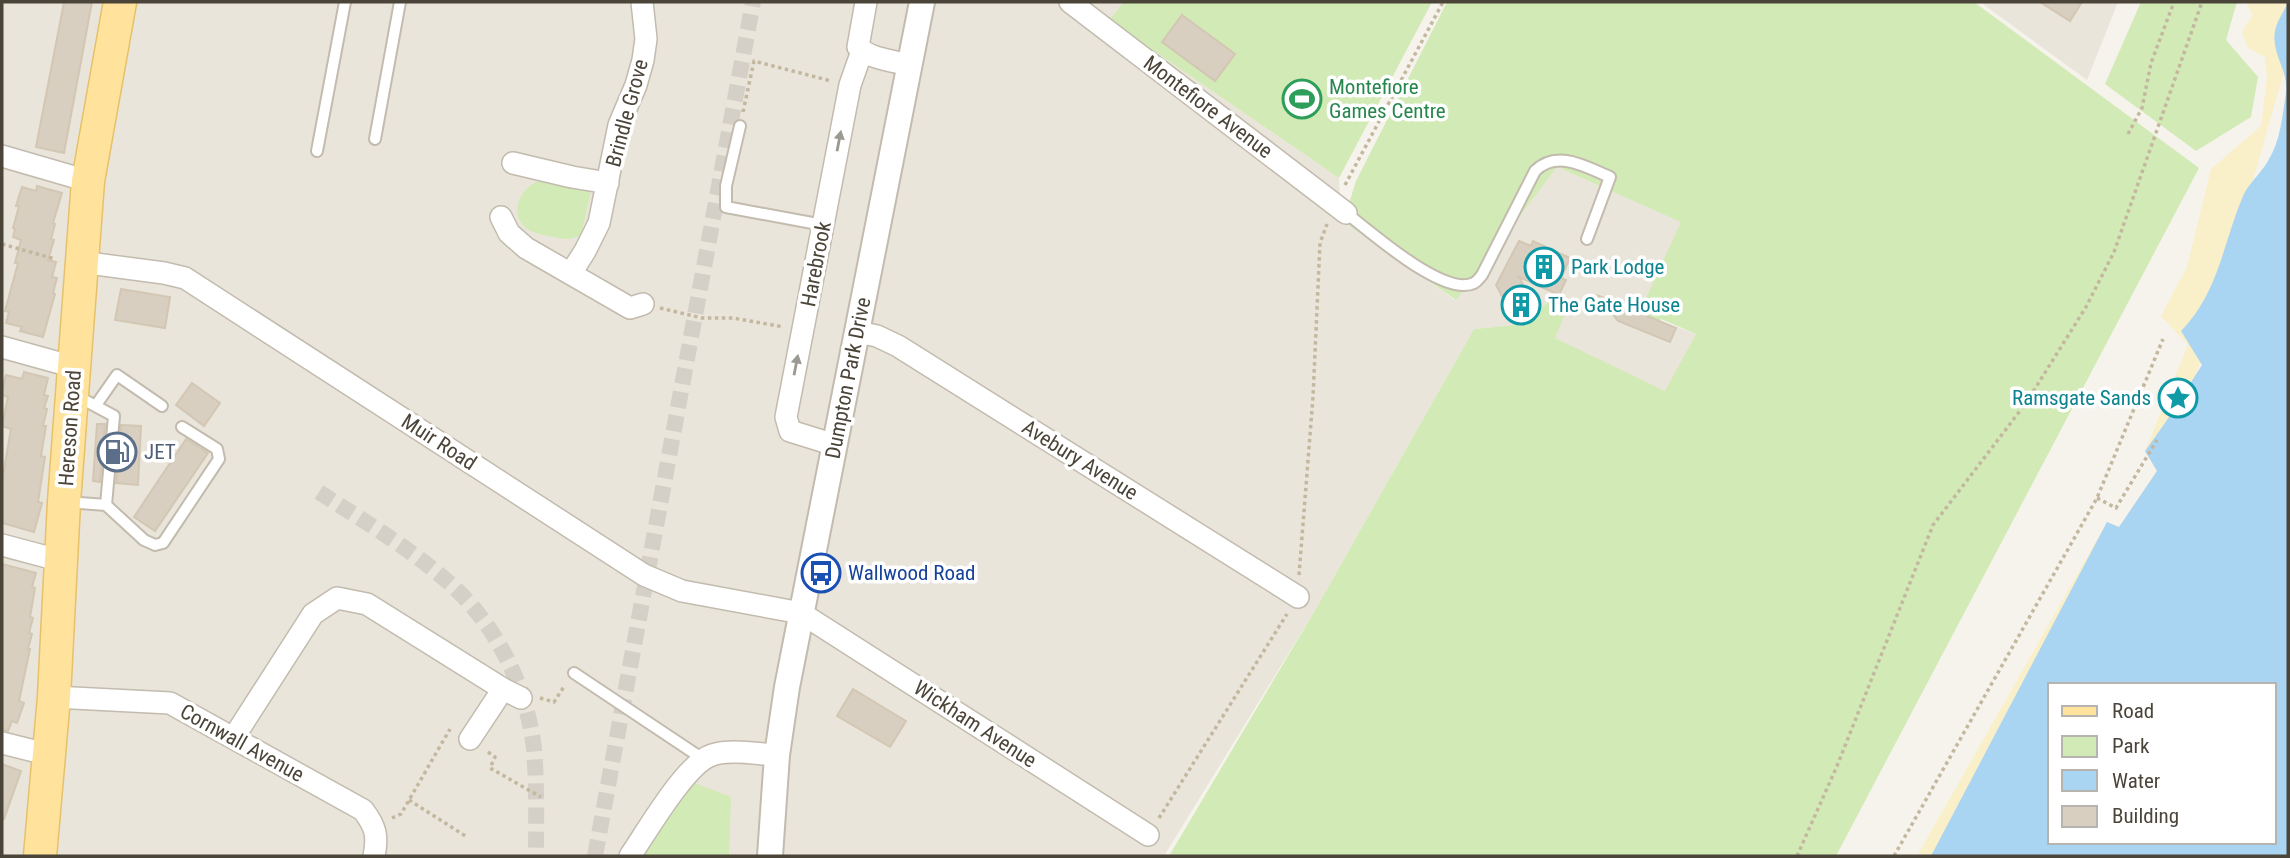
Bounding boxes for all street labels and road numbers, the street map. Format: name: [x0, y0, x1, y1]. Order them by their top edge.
street label: Montefiore Avenue: [1139, 51, 1277, 163]
street label: Brindle Grove: [601, 56, 653, 169]
street label: Harebrook: [796, 219, 836, 309]
street label: Dumpton Park Drive: [821, 295, 875, 461]
street label: Hereson Road: [54, 369, 86, 487]
street label: Muir Road: [397, 409, 481, 475]
street label: Avebury Avenue: [1018, 415, 1142, 505]
street label: Wickham Avenue: [909, 675, 1041, 773]
street label: Cornwall Avenue: [176, 699, 308, 787]

